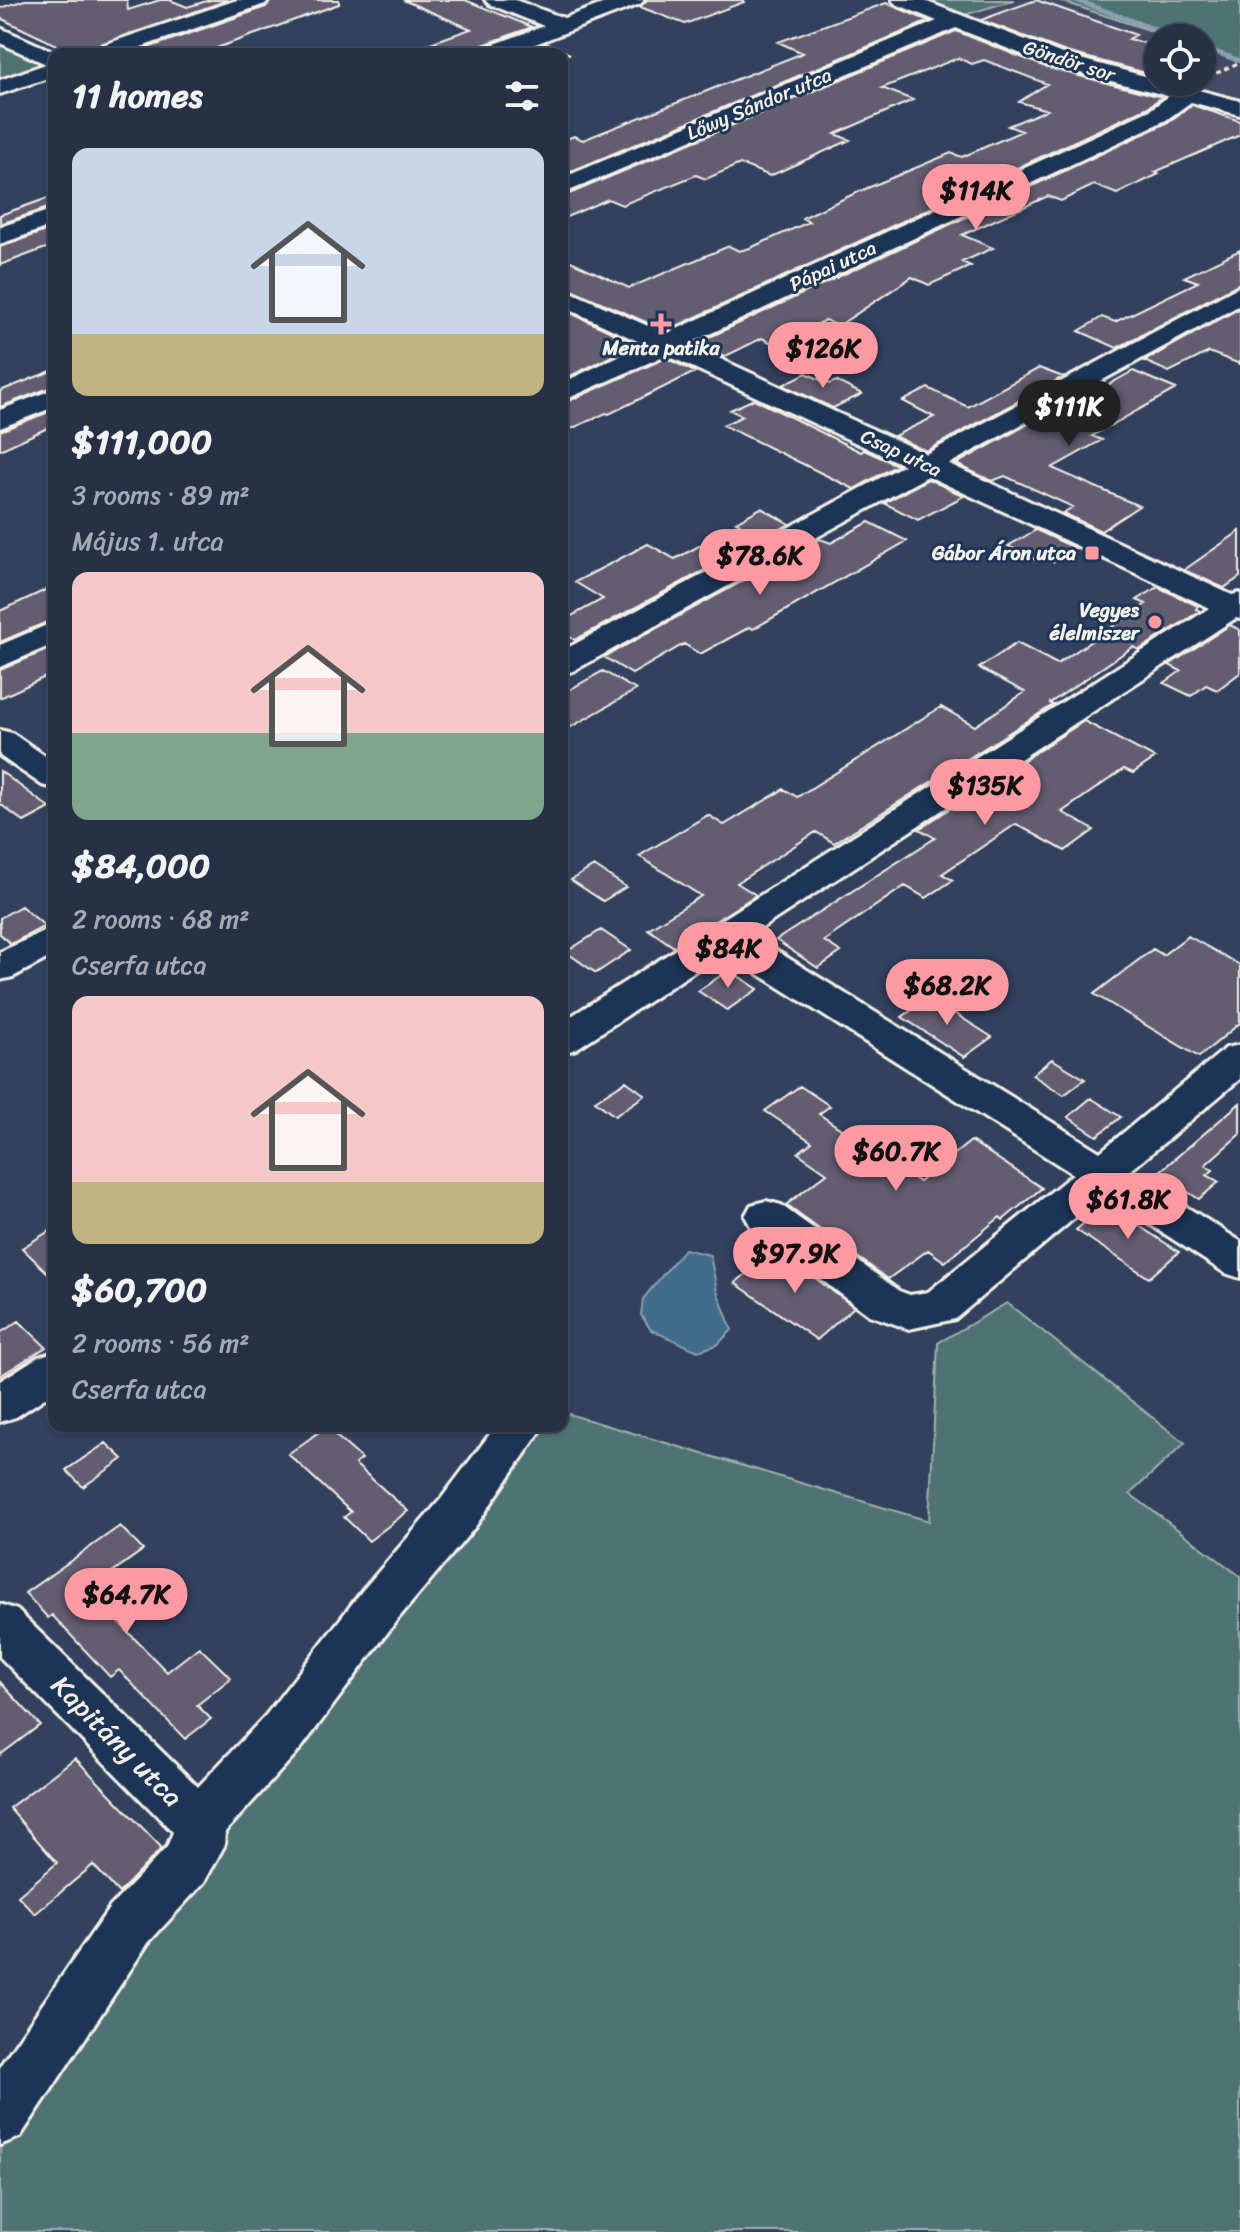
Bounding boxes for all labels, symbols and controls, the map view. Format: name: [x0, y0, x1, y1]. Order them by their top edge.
map controls: [1144, 24, 1216, 96]
button: locate: [1144, 24, 1216, 96]
street label: Göndör sor: [1018, 30, 1121, 93]
street label: Lőwy Sándor utca: [681, 58, 837, 150]
text: 11 homes: [72, 66, 203, 126]
icon: filters: [500, 74, 544, 118]
pin: $114K: [920, 164, 1032, 232]
text: $114K: [940, 167, 1012, 213]
icon: home: [236, 200, 380, 344]
street label: Pápai utca: [783, 230, 883, 302]
marker: Menta patika: [652, 315, 670, 333]
pin: $126K: [767, 322, 879, 390]
text: $126K: [786, 325, 860, 371]
place label: Menta patika: [602, 331, 720, 366]
pin: $111K: [1013, 380, 1125, 448]
text: $111K: [1036, 383, 1102, 429]
text: $111,000: [72, 412, 212, 472]
street label: Csap utca: [855, 419, 947, 487]
text: 3 rooms · 89 m²: [72, 472, 250, 518]
text: Május 1. utca: [72, 518, 224, 564]
pin: $78.6K: [695, 529, 825, 597]
text: $78.6K: [717, 532, 803, 578]
place label: Gábor Áron utca: [931, 536, 1076, 571]
marker: Gábor Áron utca: [1083, 544, 1101, 562]
place label: Vegyes élelmiszer: [1049, 593, 1141, 651]
marker: Vegyes élelmiszer: [1146, 613, 1164, 631]
icon: home: [236, 624, 380, 768]
pin: $135K: [929, 759, 1041, 827]
text: $135K: [948, 762, 1022, 808]
text: $84,000: [72, 836, 210, 896]
text: 2 rooms · 68 m²: [72, 896, 249, 942]
pin: $84K: [681, 922, 775, 990]
text: $84K: [695, 925, 761, 971]
text: Cserfa utca: [72, 942, 207, 988]
pin: $68.2K: [882, 959, 1012, 1027]
text: $68.2K: [904, 962, 990, 1008]
icon: home: [236, 1048, 380, 1192]
pin: $60.7K: [831, 1125, 961, 1193]
text: $60.7K: [852, 1128, 940, 1174]
pin: $61.8K: [1063, 1173, 1193, 1241]
text: $61.8K: [1087, 1176, 1169, 1222]
pin: $97.9K: [730, 1227, 860, 1295]
text: $97.9K: [751, 1230, 839, 1276]
text: $60,700: [72, 1260, 207, 1320]
text: 2 rooms · 56 m²: [72, 1320, 250, 1366]
text: Cserfa utca: [72, 1366, 207, 1412]
pin: $64.7K: [61, 1568, 191, 1636]
text: $64.7K: [82, 1571, 170, 1617]
street label: Kapitány utca: [39, 1663, 195, 1819]

